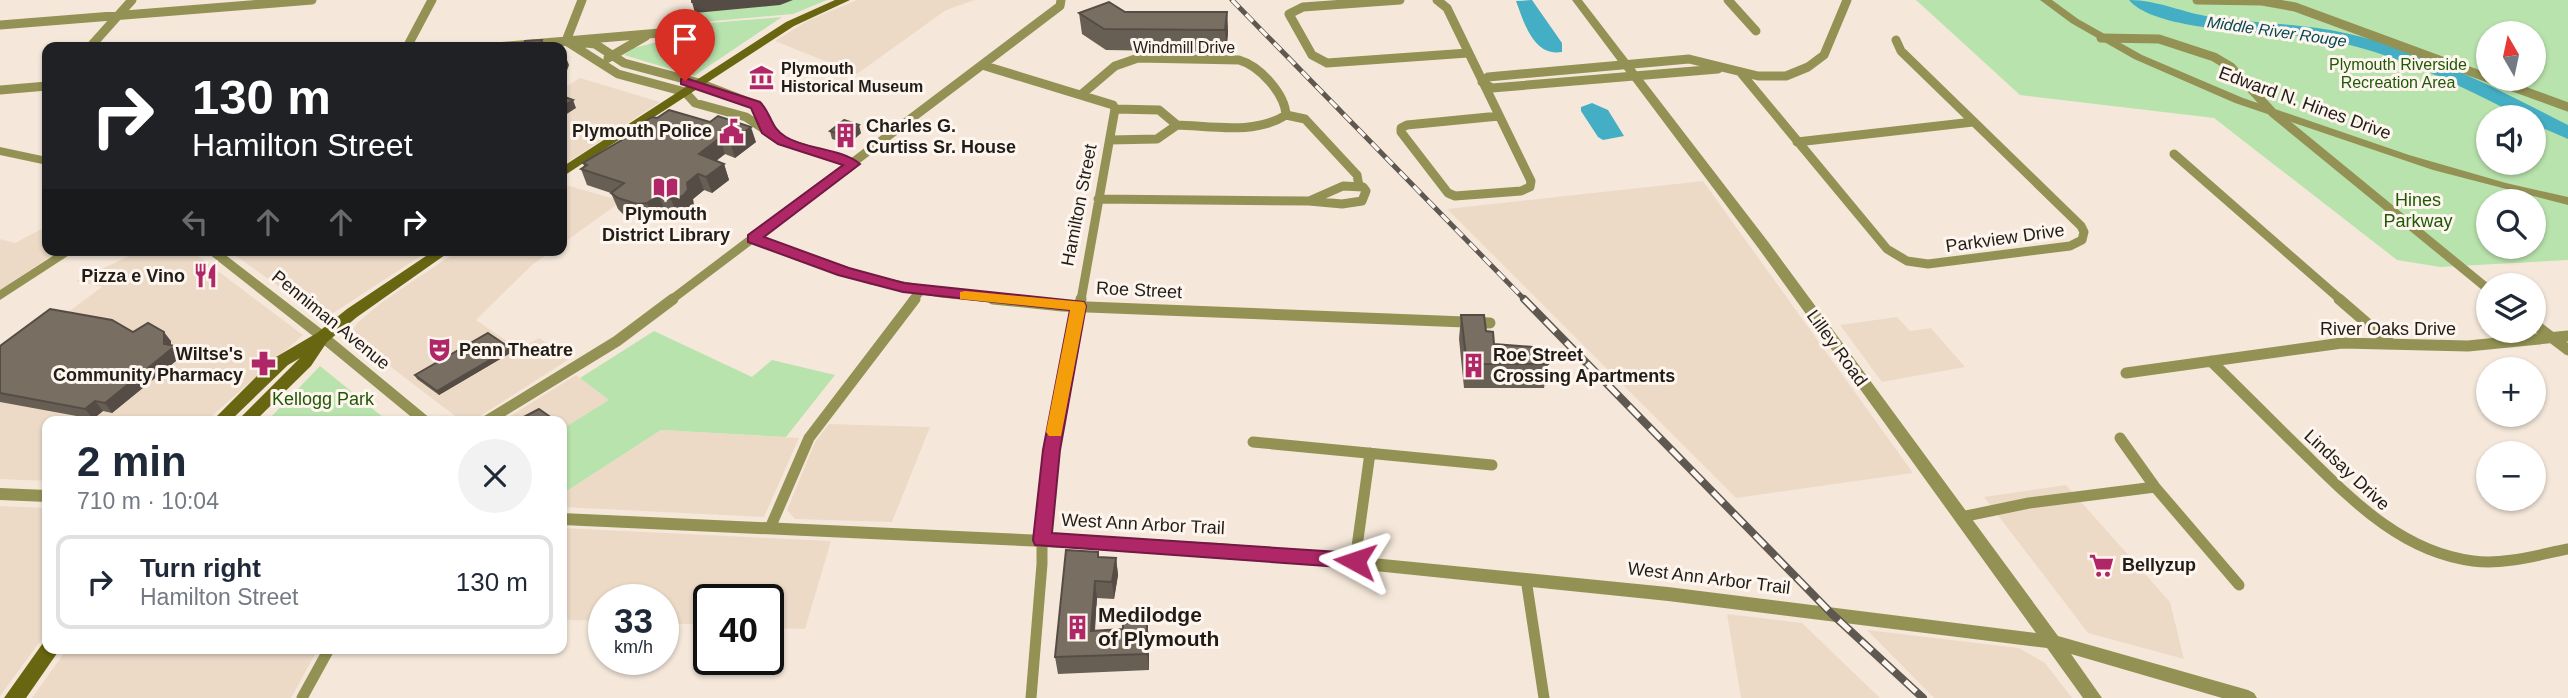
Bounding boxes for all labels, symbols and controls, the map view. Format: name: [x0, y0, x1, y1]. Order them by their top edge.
pin: [655, 9, 715, 81]
water label: Middle River Rouge: [2206, 13, 2348, 50]
icon: arrive: [666, 20, 704, 58]
north arrow: [2476, 21, 2546, 91]
map controls: [2476, 21, 2546, 511]
street label: Windmill Drive: [1133, 39, 1235, 56]
park label: Plymouth Riverside Recreation Area: [2329, 56, 2467, 91]
place label: Plymouth Historical Museum: [781, 60, 923, 95]
street label: Edward N. Hines Drive: [2216, 62, 2394, 144]
museum icon: Plymouth Historical Museum: [747, 63, 775, 91]
icon: right: [77, 70, 168, 161]
text: 130 m: [192, 70, 331, 124]
button: sound: [2476, 105, 2546, 175]
place label: Charles G. Curtiss Sr. House: [866, 116, 1016, 157]
public building icon: Plymouth Police: [718, 117, 746, 145]
place label: Plymouth Police: [572, 121, 712, 141]
building icon: Charles G. Curtiss Sr. House: [832, 122, 860, 150]
text: Hamilton Street: [192, 127, 413, 163]
street label: Hamilton Street: [1057, 142, 1101, 268]
library icon: Plymouth District Library: [652, 173, 680, 201]
button: search: [2476, 189, 2546, 259]
park label: Hines Parkway: [2383, 190, 2453, 231]
icon: left: [176, 203, 214, 241]
icon: ahead: [249, 203, 287, 241]
icon: ahead: [322, 203, 360, 241]
icon: right: [395, 203, 433, 241]
place label: Plymouth District Library: [602, 204, 730, 245]
street label: Parkview Drive: [1944, 220, 2066, 256]
restaurant icon: Pizza e Vino: [191, 262, 219, 290]
place label: Pizza e Vino: [81, 266, 185, 286]
street label: Penniman Avenue: [268, 266, 394, 374]
button: layers: [2476, 273, 2546, 343]
street label: Roe Street: [1096, 278, 1182, 302]
street label: Lilley Road: [1803, 306, 1871, 390]
street label: River Oaks Drive: [2320, 319, 2456, 339]
theatre icon: Penn Theatre: [425, 336, 453, 364]
place label: Penn Theatre: [459, 340, 573, 360]
place label: Wiltse's Community Pharmacy: [53, 344, 243, 385]
place label: Roe Street Crossing Apartments: [1493, 345, 1675, 386]
pharmacy icon: Wiltse's Community Pharmacy: [249, 350, 277, 378]
building icon: Roe Street Crossing Apartments: [1459, 351, 1487, 379]
button: +: [2476, 357, 2546, 427]
park label: Kellogg Park: [272, 389, 375, 409]
street label: Lindsay Drive: [2300, 426, 2394, 514]
text: 2 min: [77, 438, 187, 485]
button: close: [458, 439, 532, 513]
button: −: [2476, 441, 2546, 511]
text: 710 m · 10:04: [77, 488, 219, 514]
street label: West Ann Arbor Trail: [1061, 510, 1225, 538]
position arrow: [1318, 524, 1392, 598]
supermarket icon: Bellyzup: [2088, 551, 2116, 579]
text: Turn right: [140, 553, 261, 583]
place label: Bellyzup: [2122, 555, 2196, 575]
street label: West Ann Arbor Trail: [1627, 558, 1791, 598]
icon: right: [81, 563, 119, 601]
text: 130 m: [456, 567, 528, 597]
text: Hamilton Street: [140, 584, 299, 610]
speed limit sign: 40: [693, 584, 784, 675]
text: 33: [614, 601, 653, 640]
place label: Medilodge of Plymouth: [1098, 603, 1219, 650]
building icon: Medilodge of Plymouth: [1064, 613, 1092, 641]
text: km/h: [614, 637, 653, 657]

